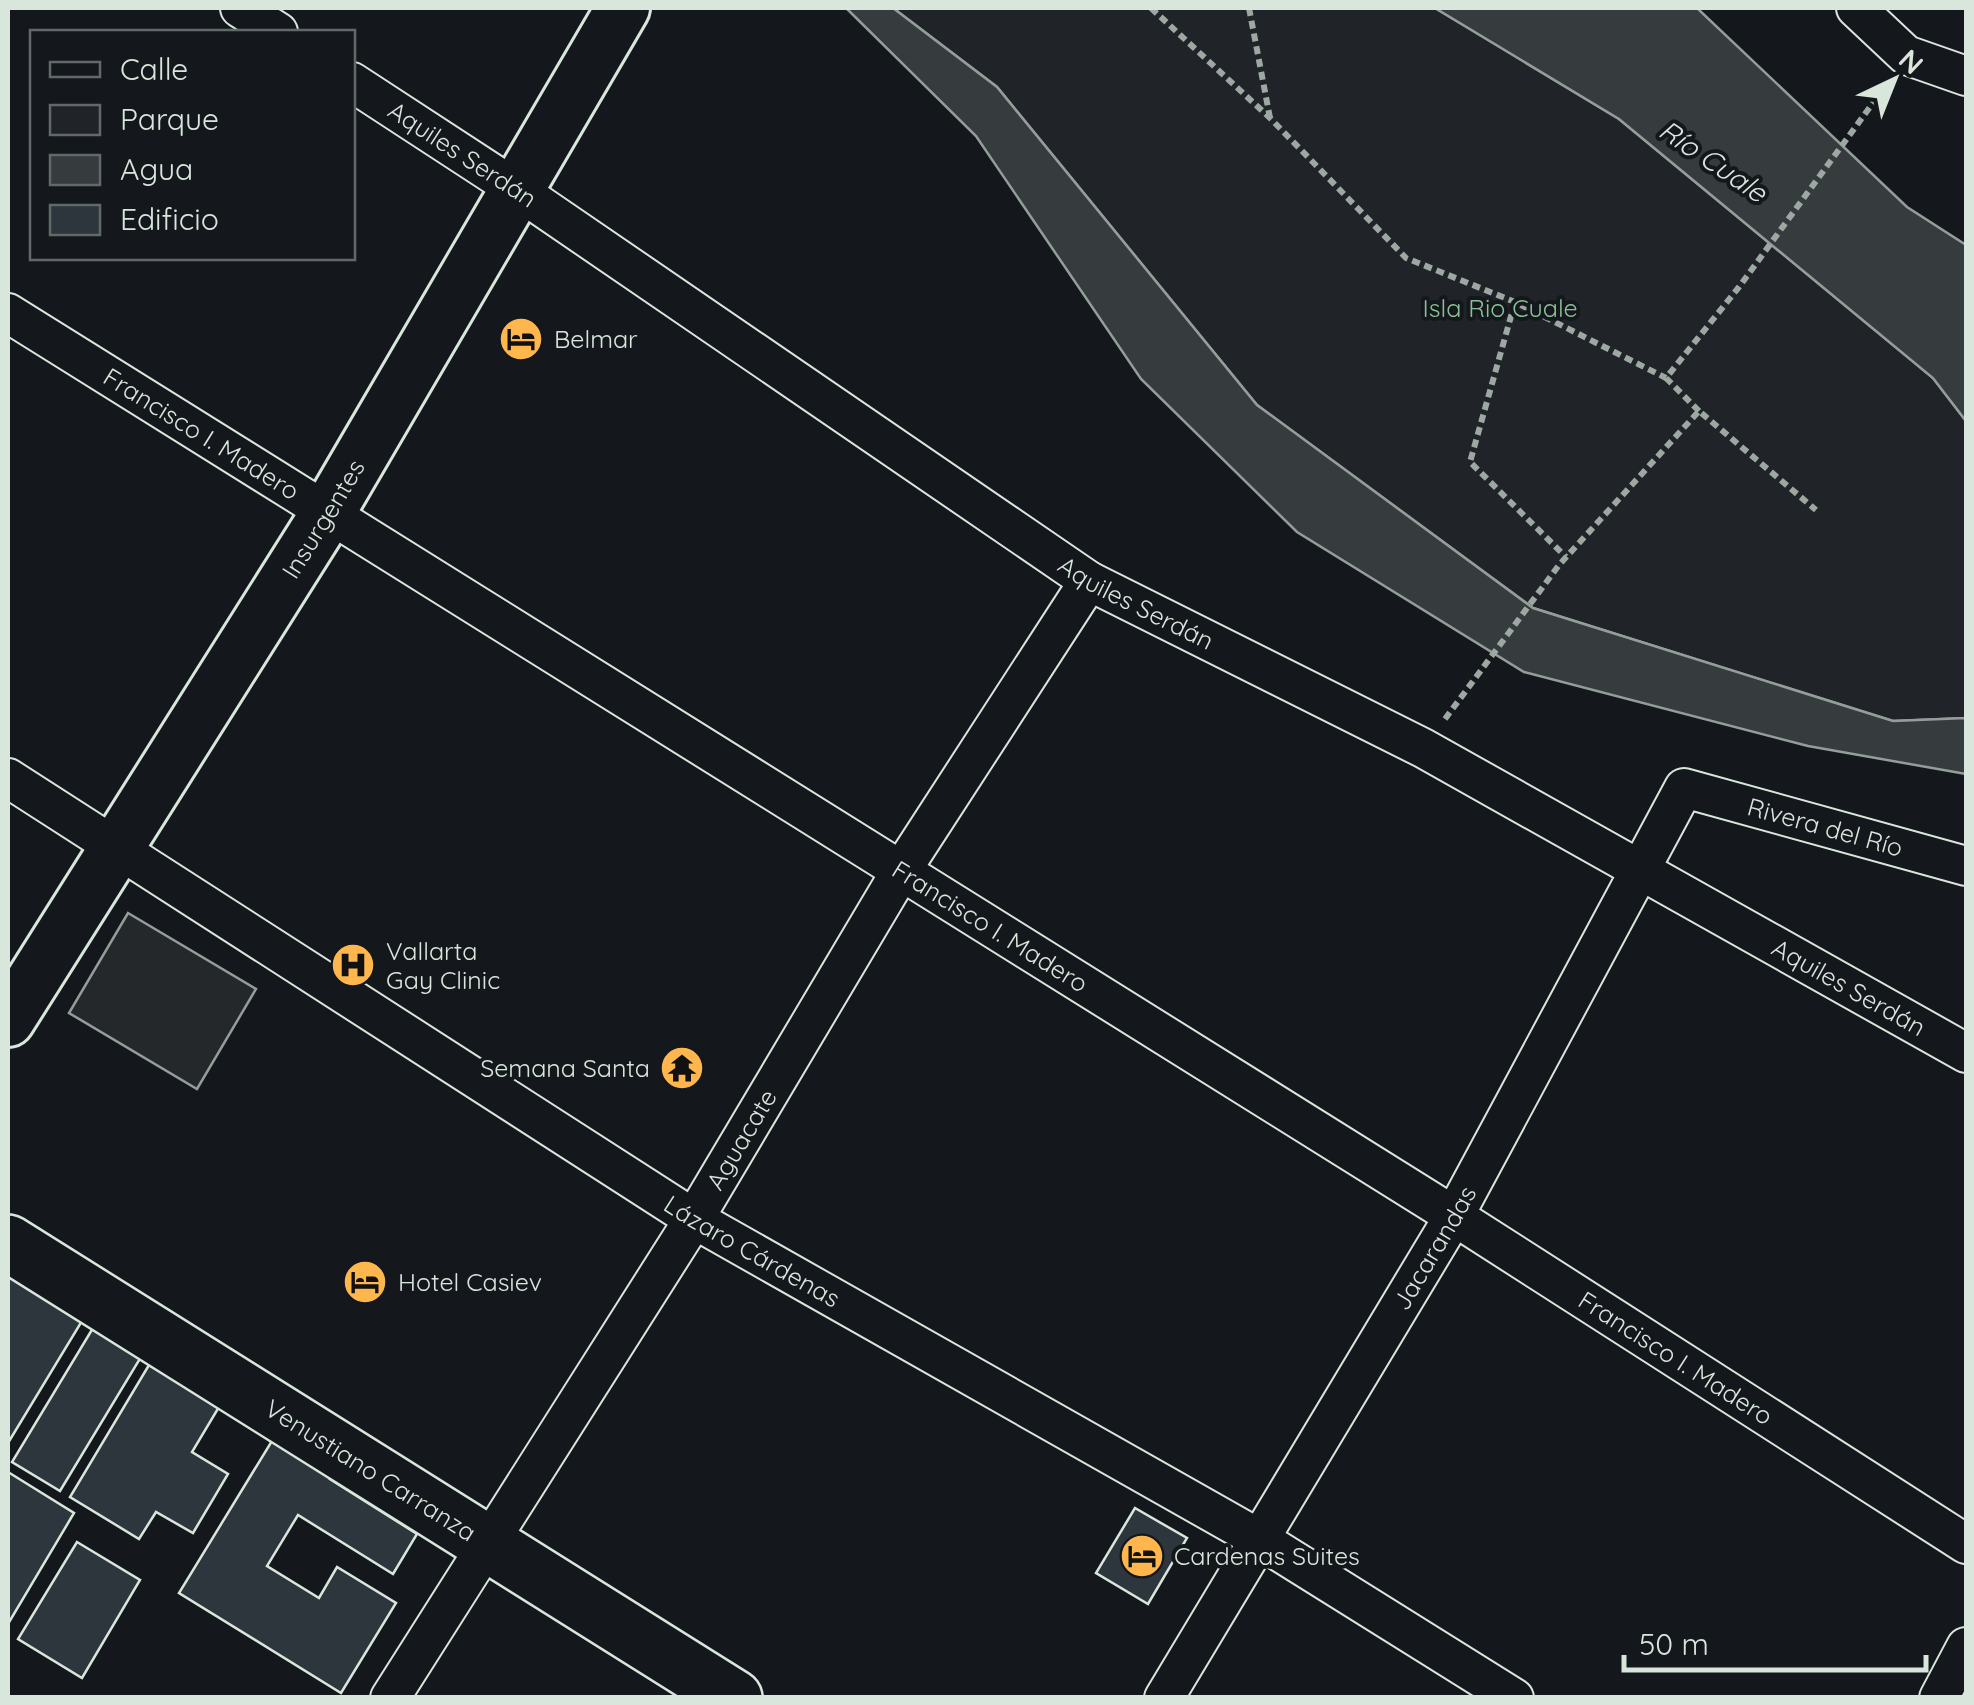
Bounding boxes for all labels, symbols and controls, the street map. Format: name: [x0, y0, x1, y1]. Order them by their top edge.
legend: [30, 30, 355, 260]
north arrow: [1844, 30, 1944, 130]
text: N: [1892, 42, 1931, 81]
text: Calle: [120, 50, 188, 88]
street label: Aquiles Serdán: [383, 94, 543, 214]
text: Parque: [120, 100, 219, 138]
water label: Río Cuale: [1653, 112, 1775, 210]
text: Agua: [120, 150, 193, 188]
text: Edificio: [120, 200, 219, 238]
park label: Isla Rio Cuale: [1422, 292, 1578, 323]
hotel icon: Belmar: [498, 316, 544, 362]
place label: Belmar: [554, 323, 638, 354]
street label: Francisco I. Madero: [98, 361, 305, 506]
street label: Insurgentes: [275, 454, 371, 584]
street label: Aquiles Serdán: [1053, 549, 1219, 656]
street label: Rivera del Río: [1744, 790, 1907, 863]
street label: Francisco I. Madero: [887, 853, 1094, 999]
street label: Aquiles Serdán: [1767, 931, 1931, 1042]
place label: Vallarta Gay Clinic: [386, 935, 500, 995]
hospital icon: Vallarta Gay Clinic: [330, 942, 376, 988]
temple icon: Semana Santa: [659, 1045, 705, 1091]
place label: Semana Santa: [480, 1052, 650, 1083]
street label: Aguacate: [699, 1083, 783, 1195]
street label: Jacarandas: [1385, 1180, 1482, 1315]
street label: Lázaro Cárdenas: [659, 1188, 846, 1314]
hotel icon: Hotel Casiev: [342, 1259, 388, 1305]
place label: Hotel Casiev: [398, 1266, 542, 1297]
street label: Francisco I. Madero: [1573, 1284, 1779, 1431]
street label: Venustiano Carranza: [260, 1392, 482, 1548]
hotel icon: Cardenas Suites: [1119, 1533, 1165, 1579]
place label: Cardenas Suites: [1174, 1540, 1360, 1571]
scale bar: [1624, 1610, 1926, 1672]
text: 50 m: [1639, 1625, 1709, 1663]

